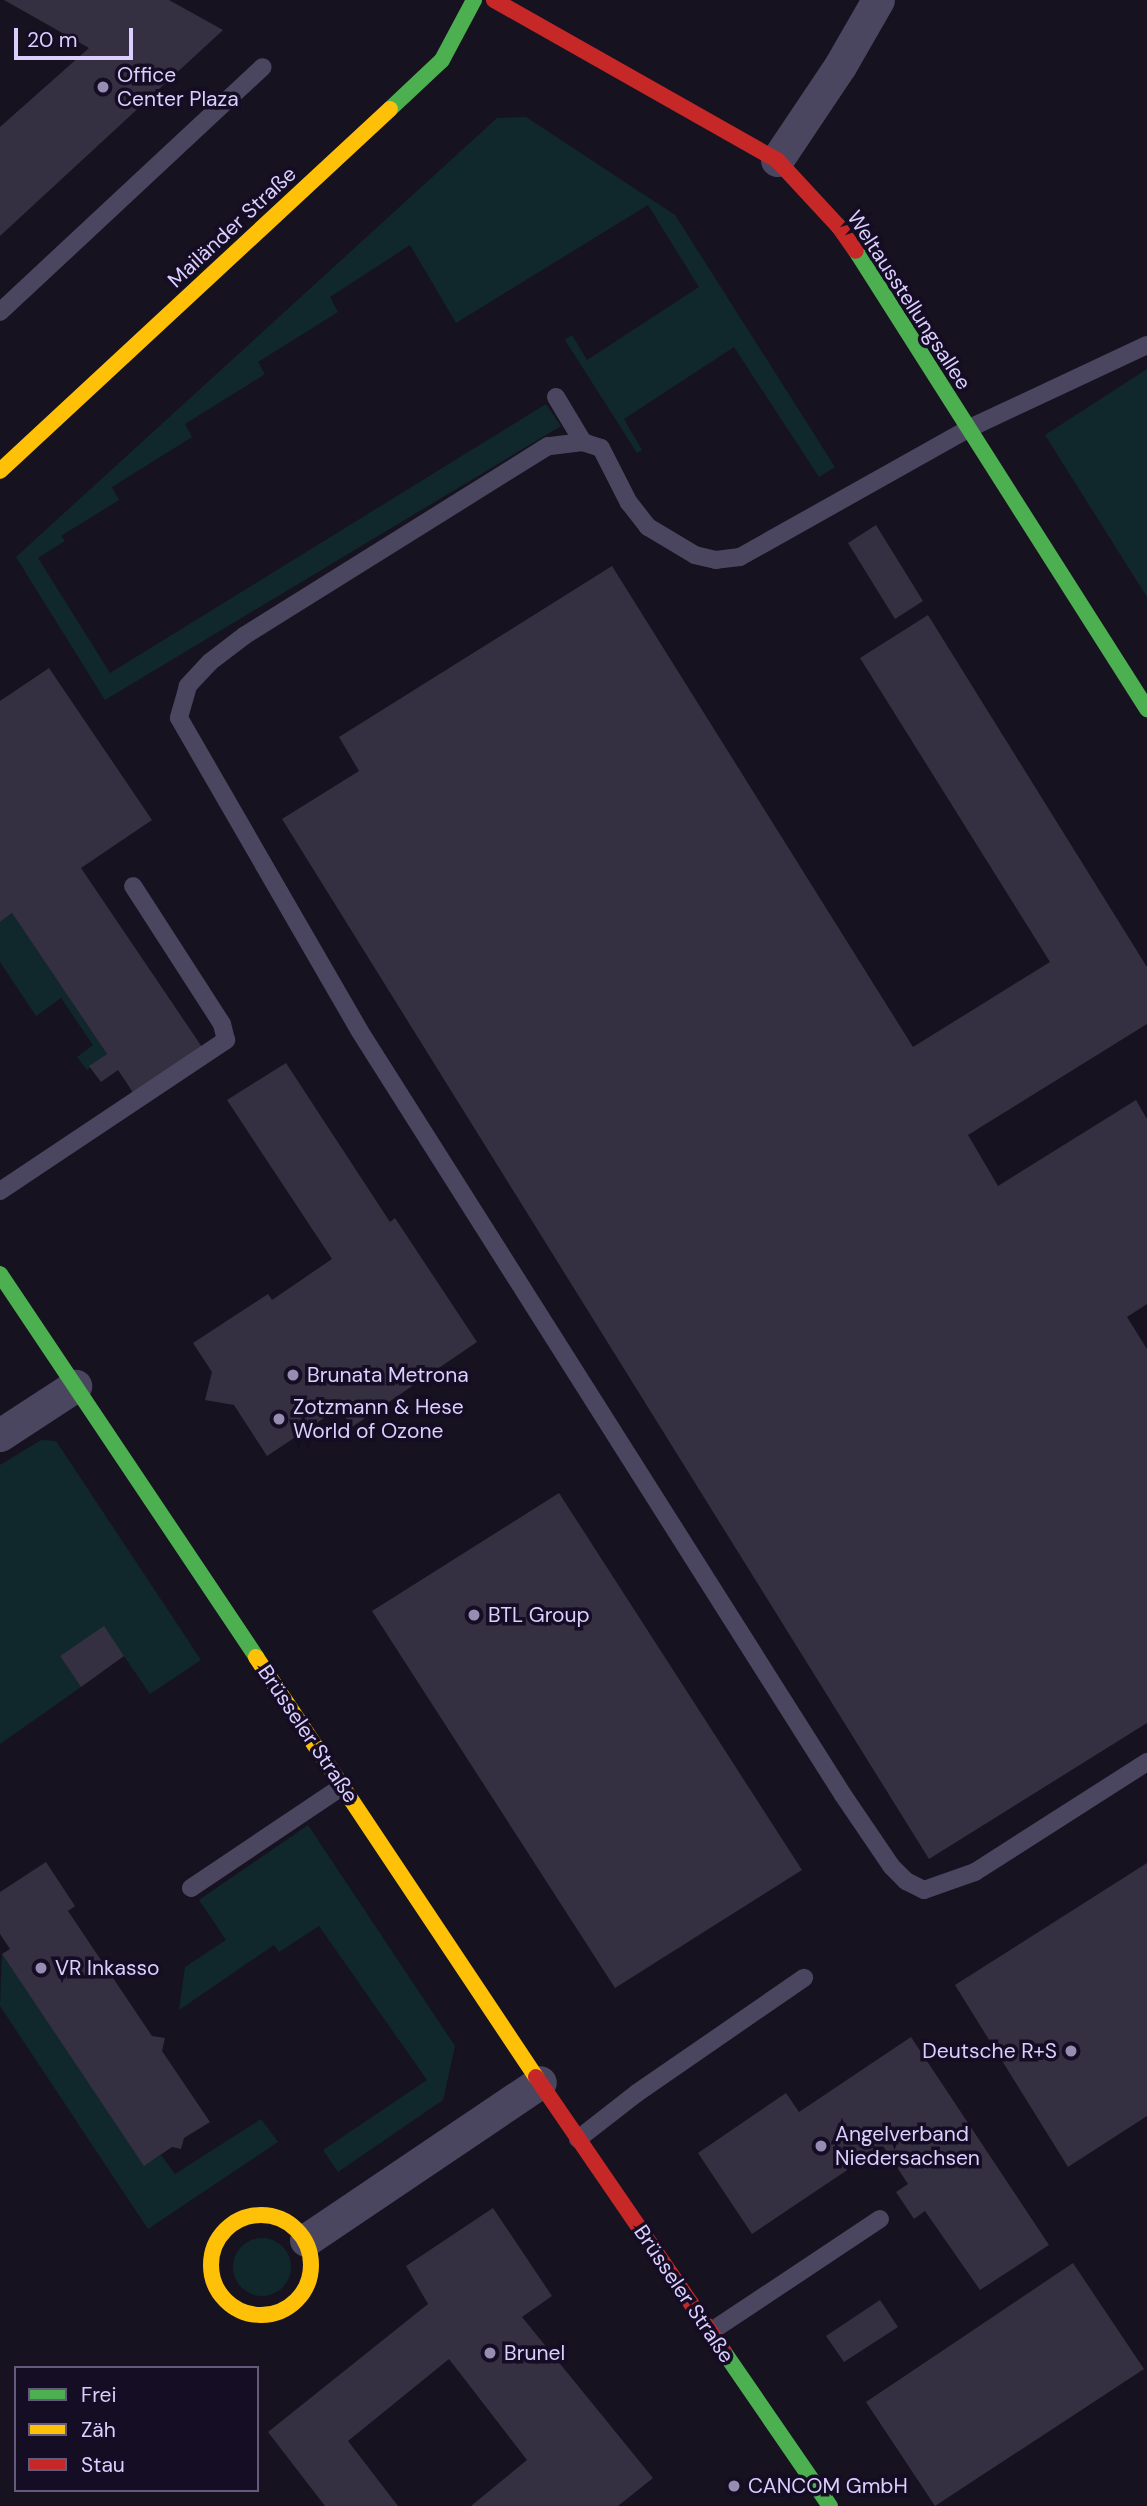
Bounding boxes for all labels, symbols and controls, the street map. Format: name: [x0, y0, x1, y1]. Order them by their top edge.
scale bar: [18, 14, 136, 58]
text: 20 m: [27, 26, 78, 54]
place label: Office Center Plaza: [117, 62, 239, 112]
marker: Office Center Plaza: [95, 79, 111, 95]
street label: Mailänder Straße: [163, 161, 301, 293]
street label: Weltausstellungsallee: [842, 206, 976, 394]
place label: Brunata Metrona: [307, 1362, 469, 1388]
marker: Brunata Metrona: [285, 1367, 301, 1383]
place label: Zotzmann & Hese World of Ozone: [293, 1394, 464, 1444]
marker: Zotzmann & Hese World of Ozone: [271, 1411, 287, 1427]
place label: BTL Group: [488, 1602, 590, 1628]
marker: BTL Group: [466, 1607, 482, 1623]
street label: Brüsseler Straße: [253, 1660, 363, 1808]
place label: VR Inkasso: [55, 1955, 160, 1981]
marker: VR Inkasso: [33, 1960, 49, 1976]
place label: Deutsche R+S: [922, 2038, 1057, 2064]
marker: Deutsche R+S: [1063, 2043, 1079, 2059]
place label: Angelverband Niedersachsen: [835, 2121, 980, 2171]
marker: Angelverband Niedersachsen: [813, 2138, 829, 2154]
street label: Brüsseler Straße: [629, 2220, 739, 2368]
place label: Brunel: [504, 2340, 565, 2366]
marker: Brunel: [482, 2345, 498, 2361]
legend: [14, 2366, 259, 2492]
text: Frei: [81, 2381, 117, 2409]
text: Zäh: [81, 2416, 116, 2444]
text: Stau: [81, 2451, 125, 2479]
place label: CANCOM GmbH: [748, 2473, 908, 2499]
marker: CANCOM GmbH: [726, 2478, 742, 2494]

